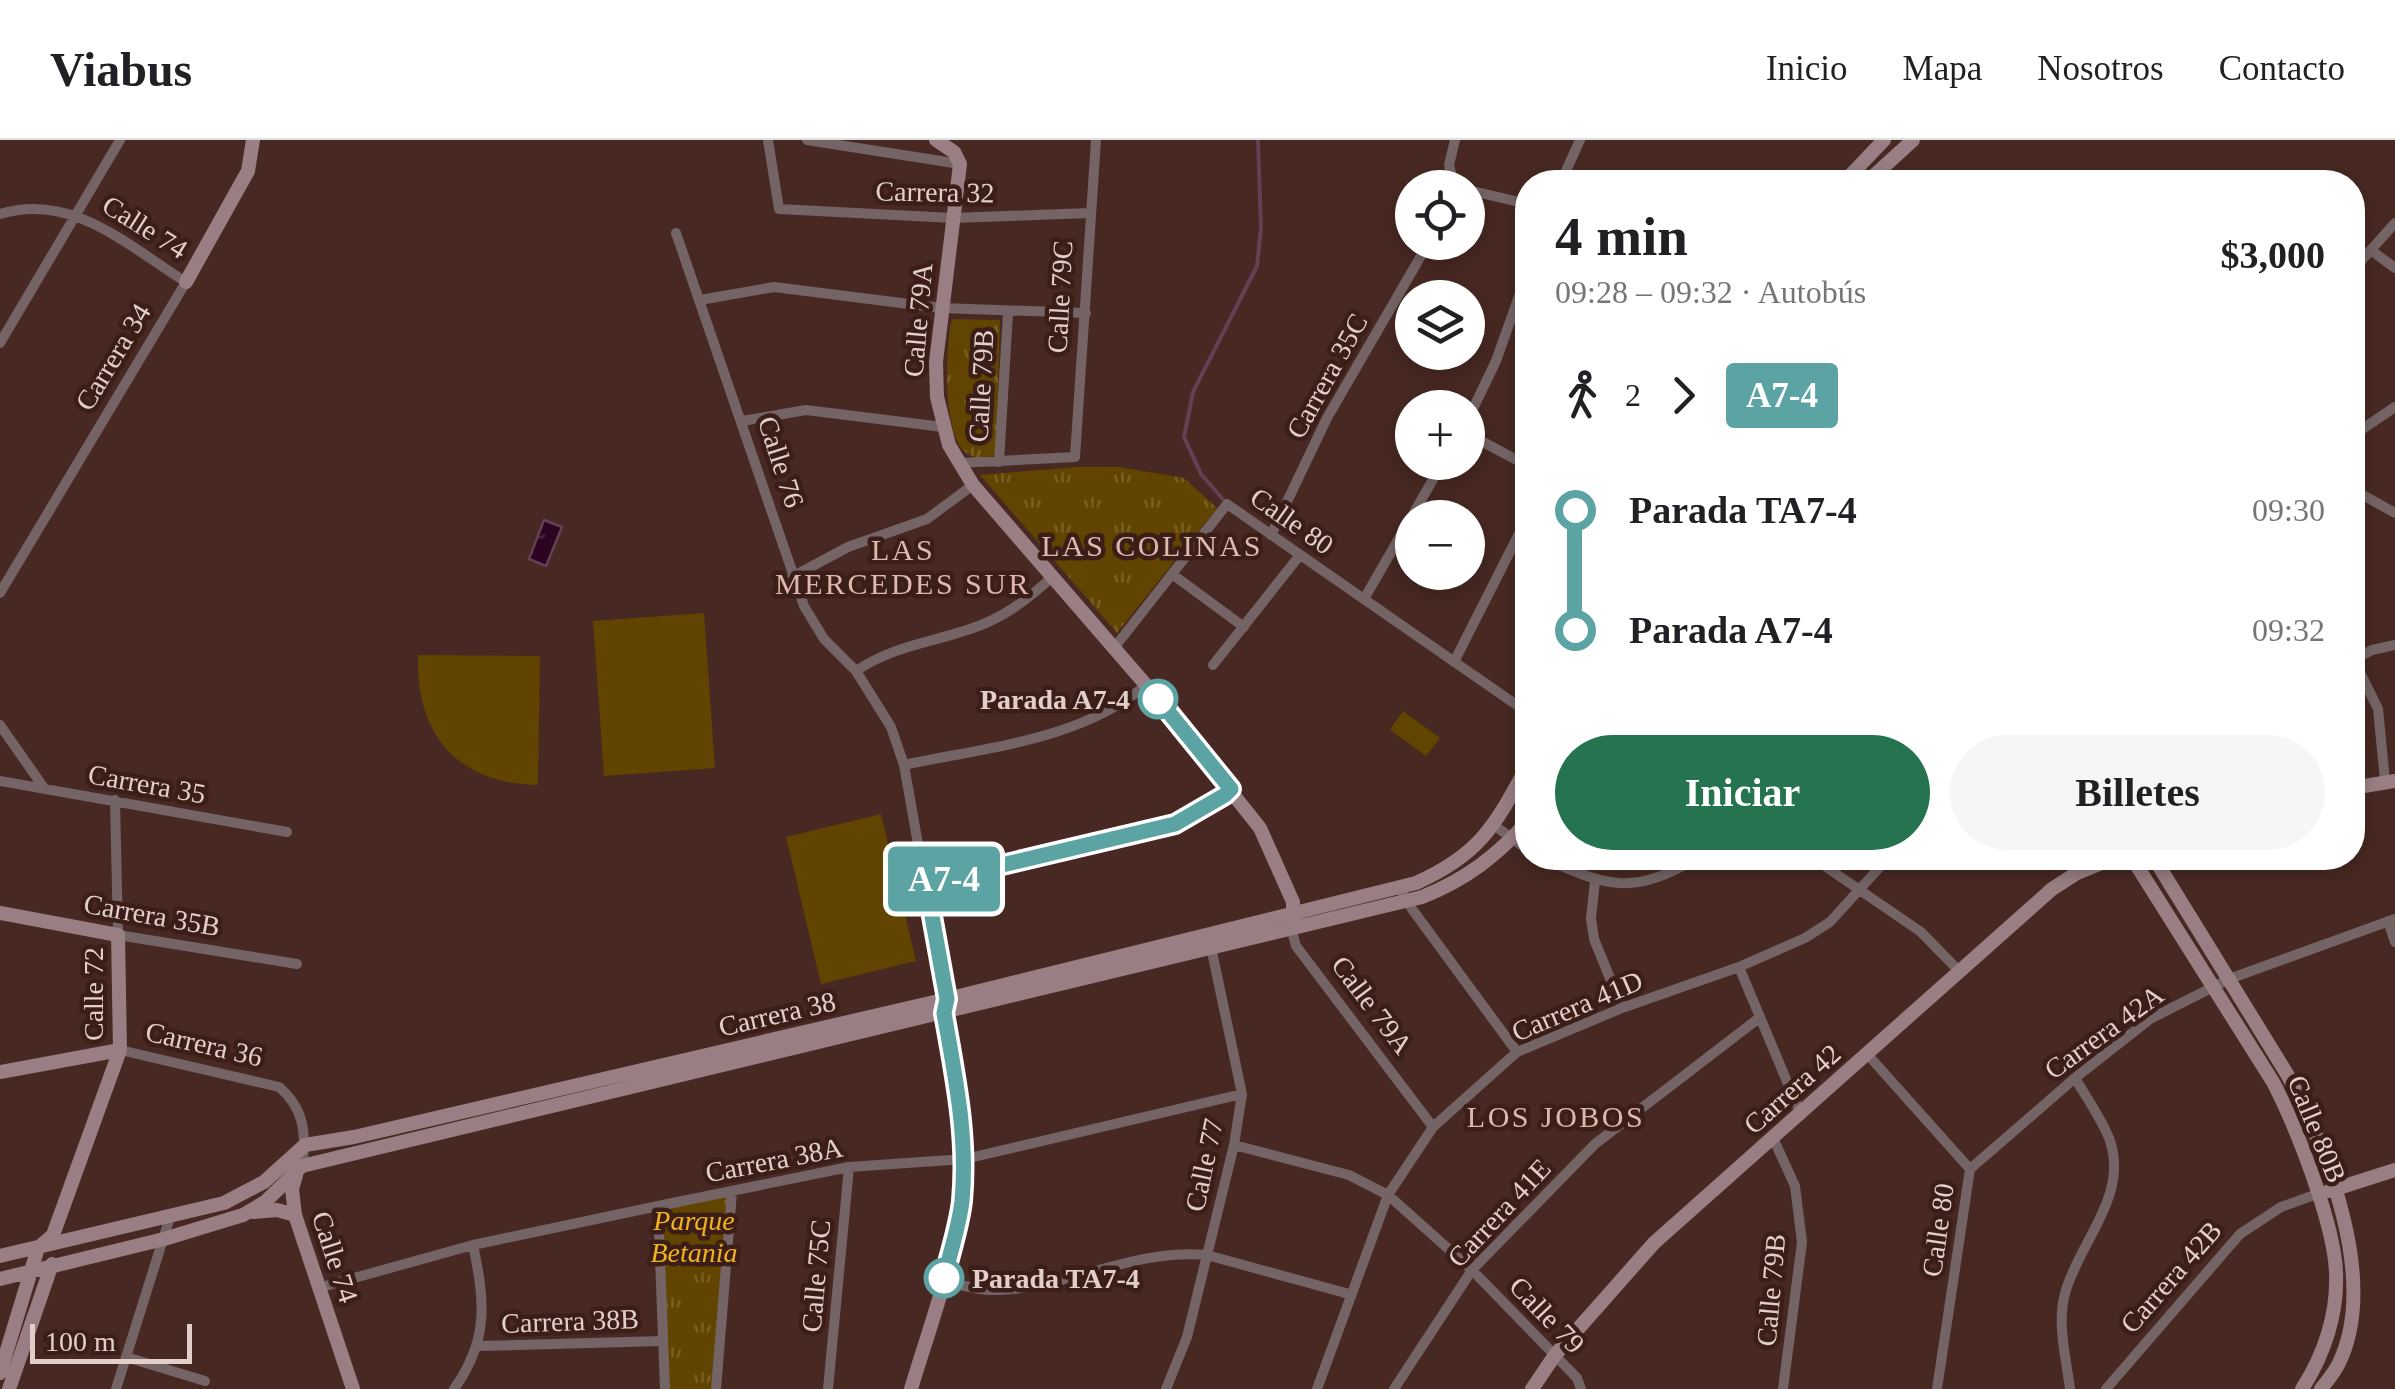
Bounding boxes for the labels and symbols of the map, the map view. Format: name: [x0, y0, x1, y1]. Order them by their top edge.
street label: Carrera 32: [875, 175, 995, 209]
street label: Calle 74: [97, 189, 193, 265]
street label: Calle 79C: [1042, 240, 1078, 354]
street label: Calle 79A: [898, 261, 938, 378]
street label: Carrera 34: [69, 298, 157, 416]
street label: Carrera 35C: [1280, 308, 1374, 444]
street label: Calle 79B: [963, 329, 999, 443]
street label: Calle 76: [752, 412, 810, 512]
street label: Calle 80: [1245, 481, 1339, 561]
district label: LAS COLINAS: [1041, 529, 1263, 562]
district label: LAS MERCEDES SUR: [775, 533, 1031, 600]
marker: Parada A7-4: [1139, 680, 1177, 718]
place label: Parada A7-4: [980, 684, 1130, 715]
street label: Carrera 35: [86, 758, 208, 810]
line badge: A7-4: [874, 846, 1014, 912]
street label: Carrera 35B: [82, 888, 222, 942]
street label: Calle 72: [78, 947, 109, 1041]
street label: Calle 79A: [1325, 950, 1419, 1061]
street label: Carrera 41D: [1507, 965, 1647, 1047]
street label: Carrera 42A: [2039, 978, 2170, 1085]
street label: Carrera 38: [716, 986, 838, 1042]
street label: Carrera 36: [143, 1016, 265, 1072]
street label: Carrera 42: [1737, 1038, 1847, 1140]
street label: Calle 80B: [2282, 1071, 2352, 1187]
district label: LOS JOBOS: [1467, 1100, 1645, 1133]
street label: Calle 77: [1179, 1116, 1229, 1214]
street label: Carrera 38A: [703, 1131, 846, 1188]
street label: Carrera 41E: [1441, 1153, 1557, 1273]
street label: Calle 80: [1916, 1181, 1960, 1279]
park label: Parque Betania: [650, 1205, 738, 1268]
street label: Calle 74: [306, 1207, 364, 1307]
street label: Carrera 42B: [2114, 1215, 2228, 1339]
street label: Calle 75C: [796, 1218, 836, 1334]
street label: Calle 79B: [1751, 1232, 1791, 1348]
marker: Parada TA7-4: [925, 1259, 963, 1297]
place label: Parada TA7-4: [972, 1263, 1140, 1294]
street label: Calle 79: [1503, 1270, 1591, 1360]
street label: Carrera 38B: [501, 1303, 639, 1339]
scale bar: [30, 1319, 192, 1364]

